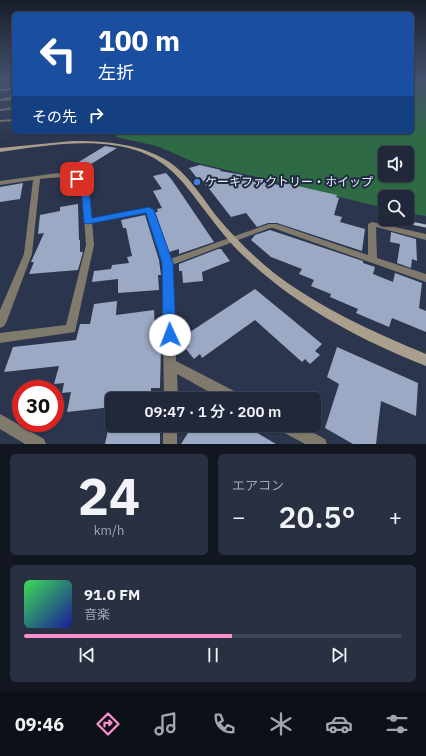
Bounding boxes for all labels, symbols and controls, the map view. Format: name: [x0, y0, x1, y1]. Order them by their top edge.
text: 100 m: [98, 22, 180, 59]
icon: left: [32, 28, 84, 80]
text: 左折: [98, 61, 134, 84]
icon: right: [85, 104, 107, 126]
text: その先: [32, 107, 77, 126]
map controls: [378, 146, 414, 226]
button: sound: [378, 146, 414, 182]
pin: [60, 162, 94, 196]
icon: arrive: [66, 168, 88, 190]
place label: ケーキファクトリー・ホイップ: [205, 174, 373, 189]
marker: ケーキファクトリー・ホイップ: [192, 177, 202, 187]
button: search: [378, 190, 414, 226]
position arrow: [149, 314, 191, 356]
speed limit sign: 30: [12, 380, 64, 432]
text: 09:47 · 1 分 · 200 m: [145, 402, 281, 421]
text: 24: [78, 462, 140, 529]
text: エアコン: [232, 477, 284, 494]
text: 20.5°: [278, 497, 356, 536]
text: −: [232, 502, 245, 531]
text: +: [389, 502, 402, 531]
text: km/h: [94, 522, 124, 539]
text: 91.0 FM: [84, 585, 140, 604]
text: 音楽: [84, 606, 110, 623]
icon: previous: [76, 644, 98, 666]
icon: pause: [202, 644, 224, 666]
icon: next: [328, 644, 350, 666]
icon: directions: [94, 710, 122, 738]
icon: music: [152, 710, 180, 738]
icon: phone: [210, 710, 238, 738]
icon: climate: [267, 710, 295, 738]
icon: car: [325, 710, 353, 738]
icon: filters: [383, 710, 411, 738]
text: 09:46: [15, 713, 64, 736]

